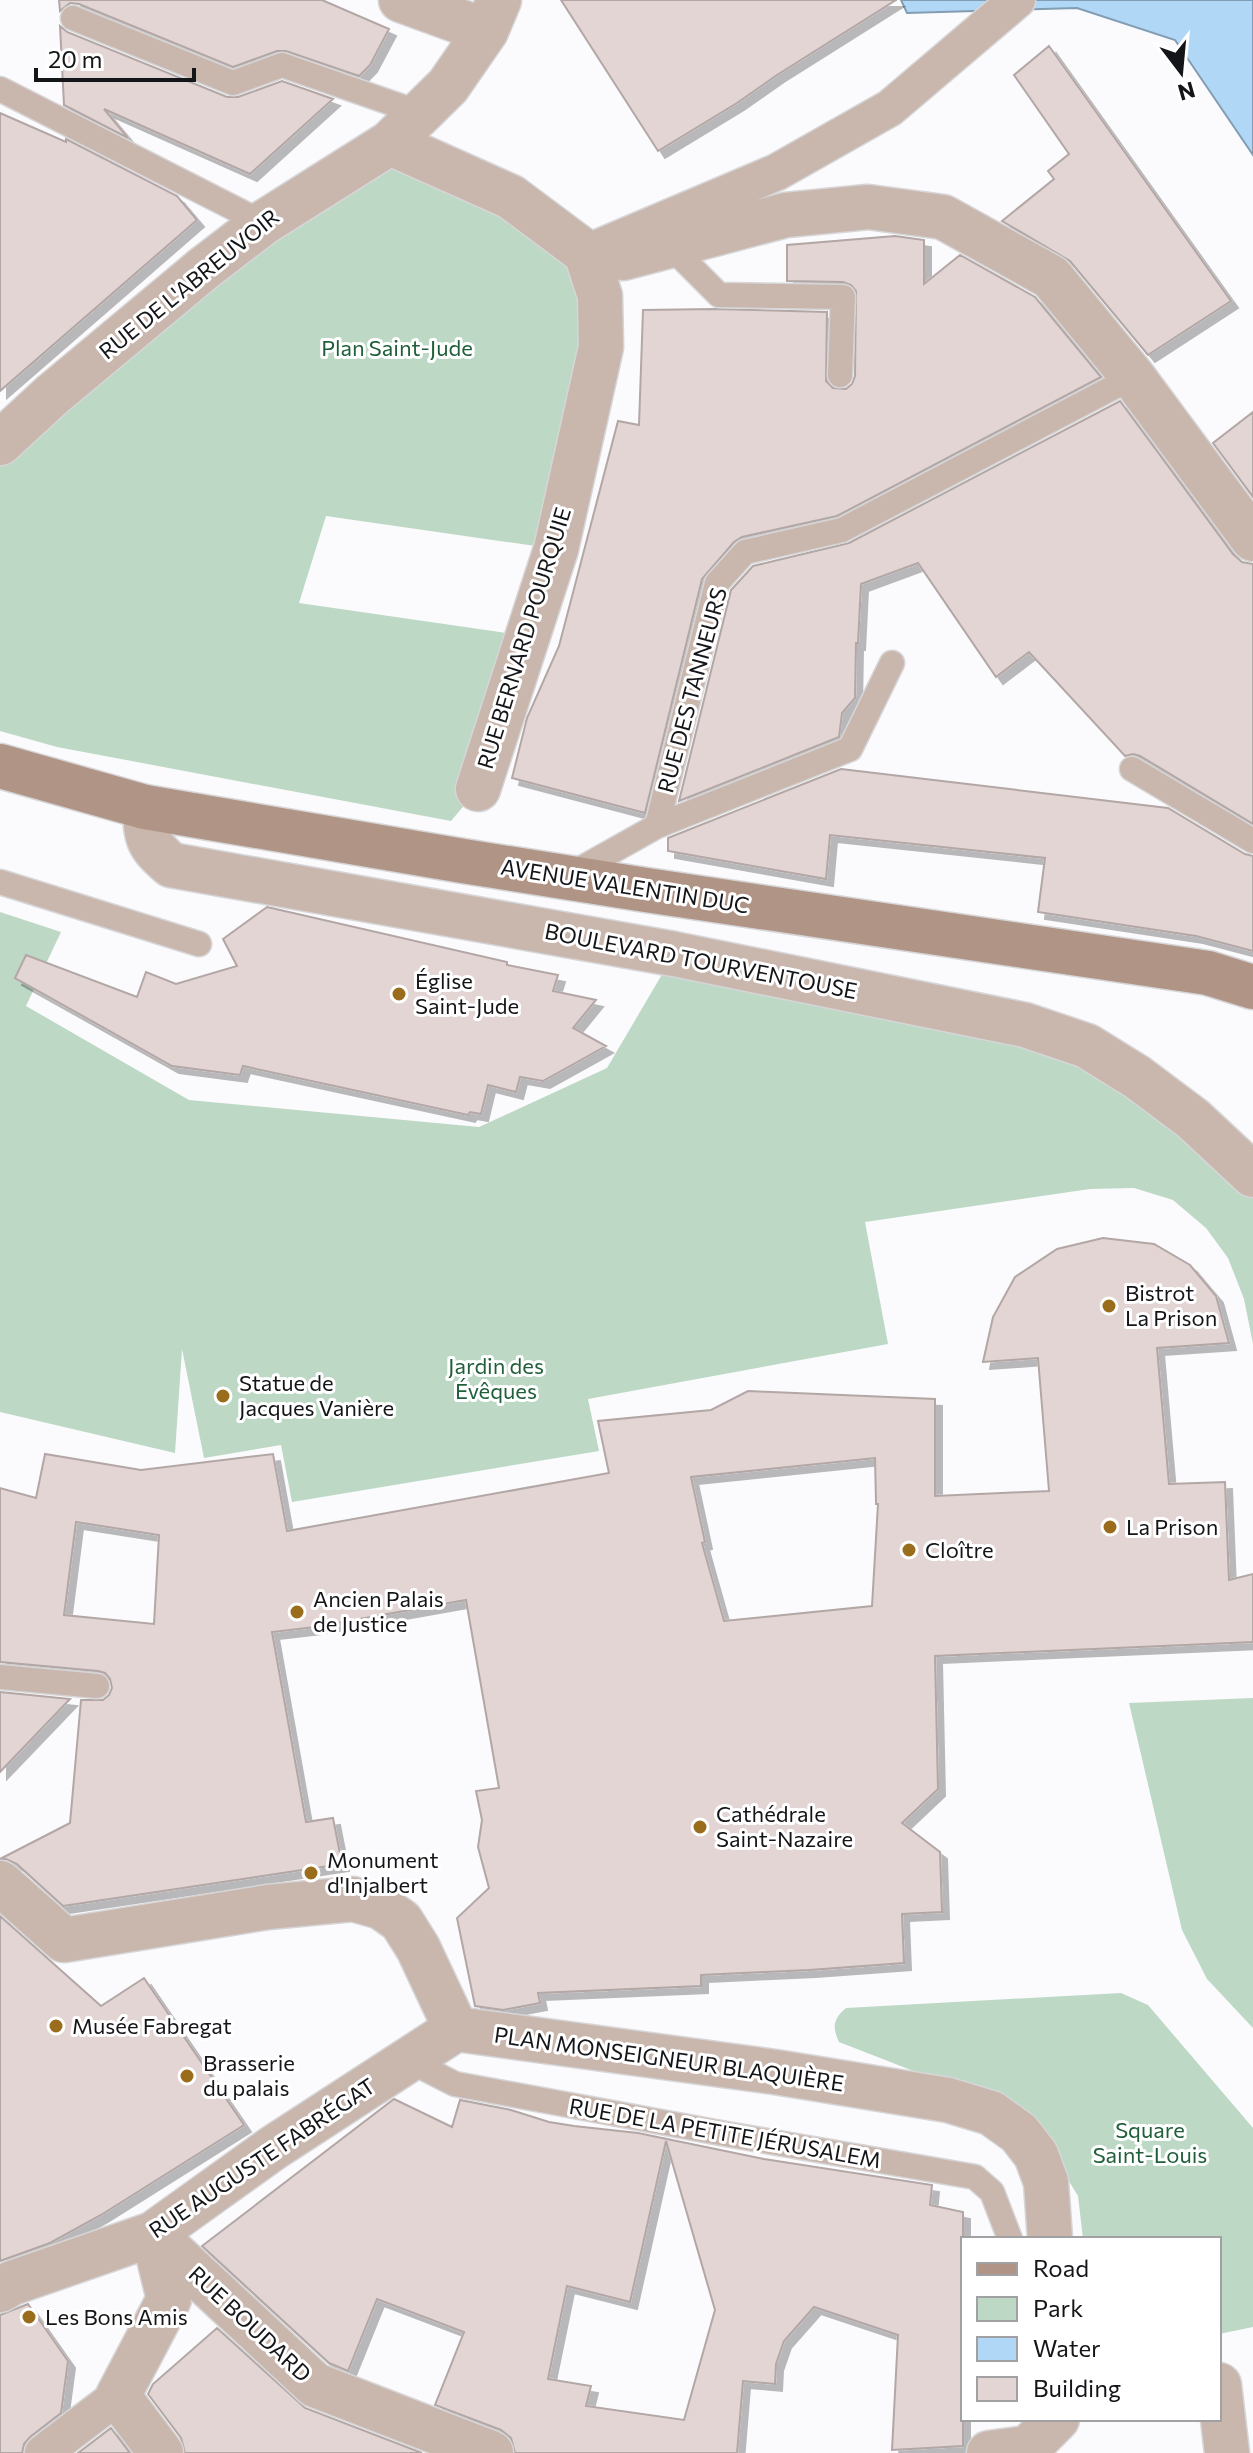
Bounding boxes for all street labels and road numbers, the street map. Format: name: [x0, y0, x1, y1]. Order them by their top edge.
street label: RUE DE L'ABREUVOIR: [93, 203, 284, 364]
street label: RUE BERNARD POURQUIE: [471, 504, 576, 772]
street label: RUE DES TANNEURS: [651, 584, 732, 795]
street label: AVENUE VALENTIN DUC: [499, 853, 751, 918]
street label: BOULEVARD TOURVENTOUSE: [543, 917, 860, 1004]
street label: PLAN MONSEIGNEUR BLAQUIÈRE: [492, 2021, 846, 2096]
street label: RUE AUGUSTE FABRÉGAT: [144, 2072, 380, 2243]
street label: RUE DE LA PETITE JÉRUSALEM: [567, 2092, 883, 2173]
street label: RUE BOUDARD: [184, 2260, 317, 2387]

